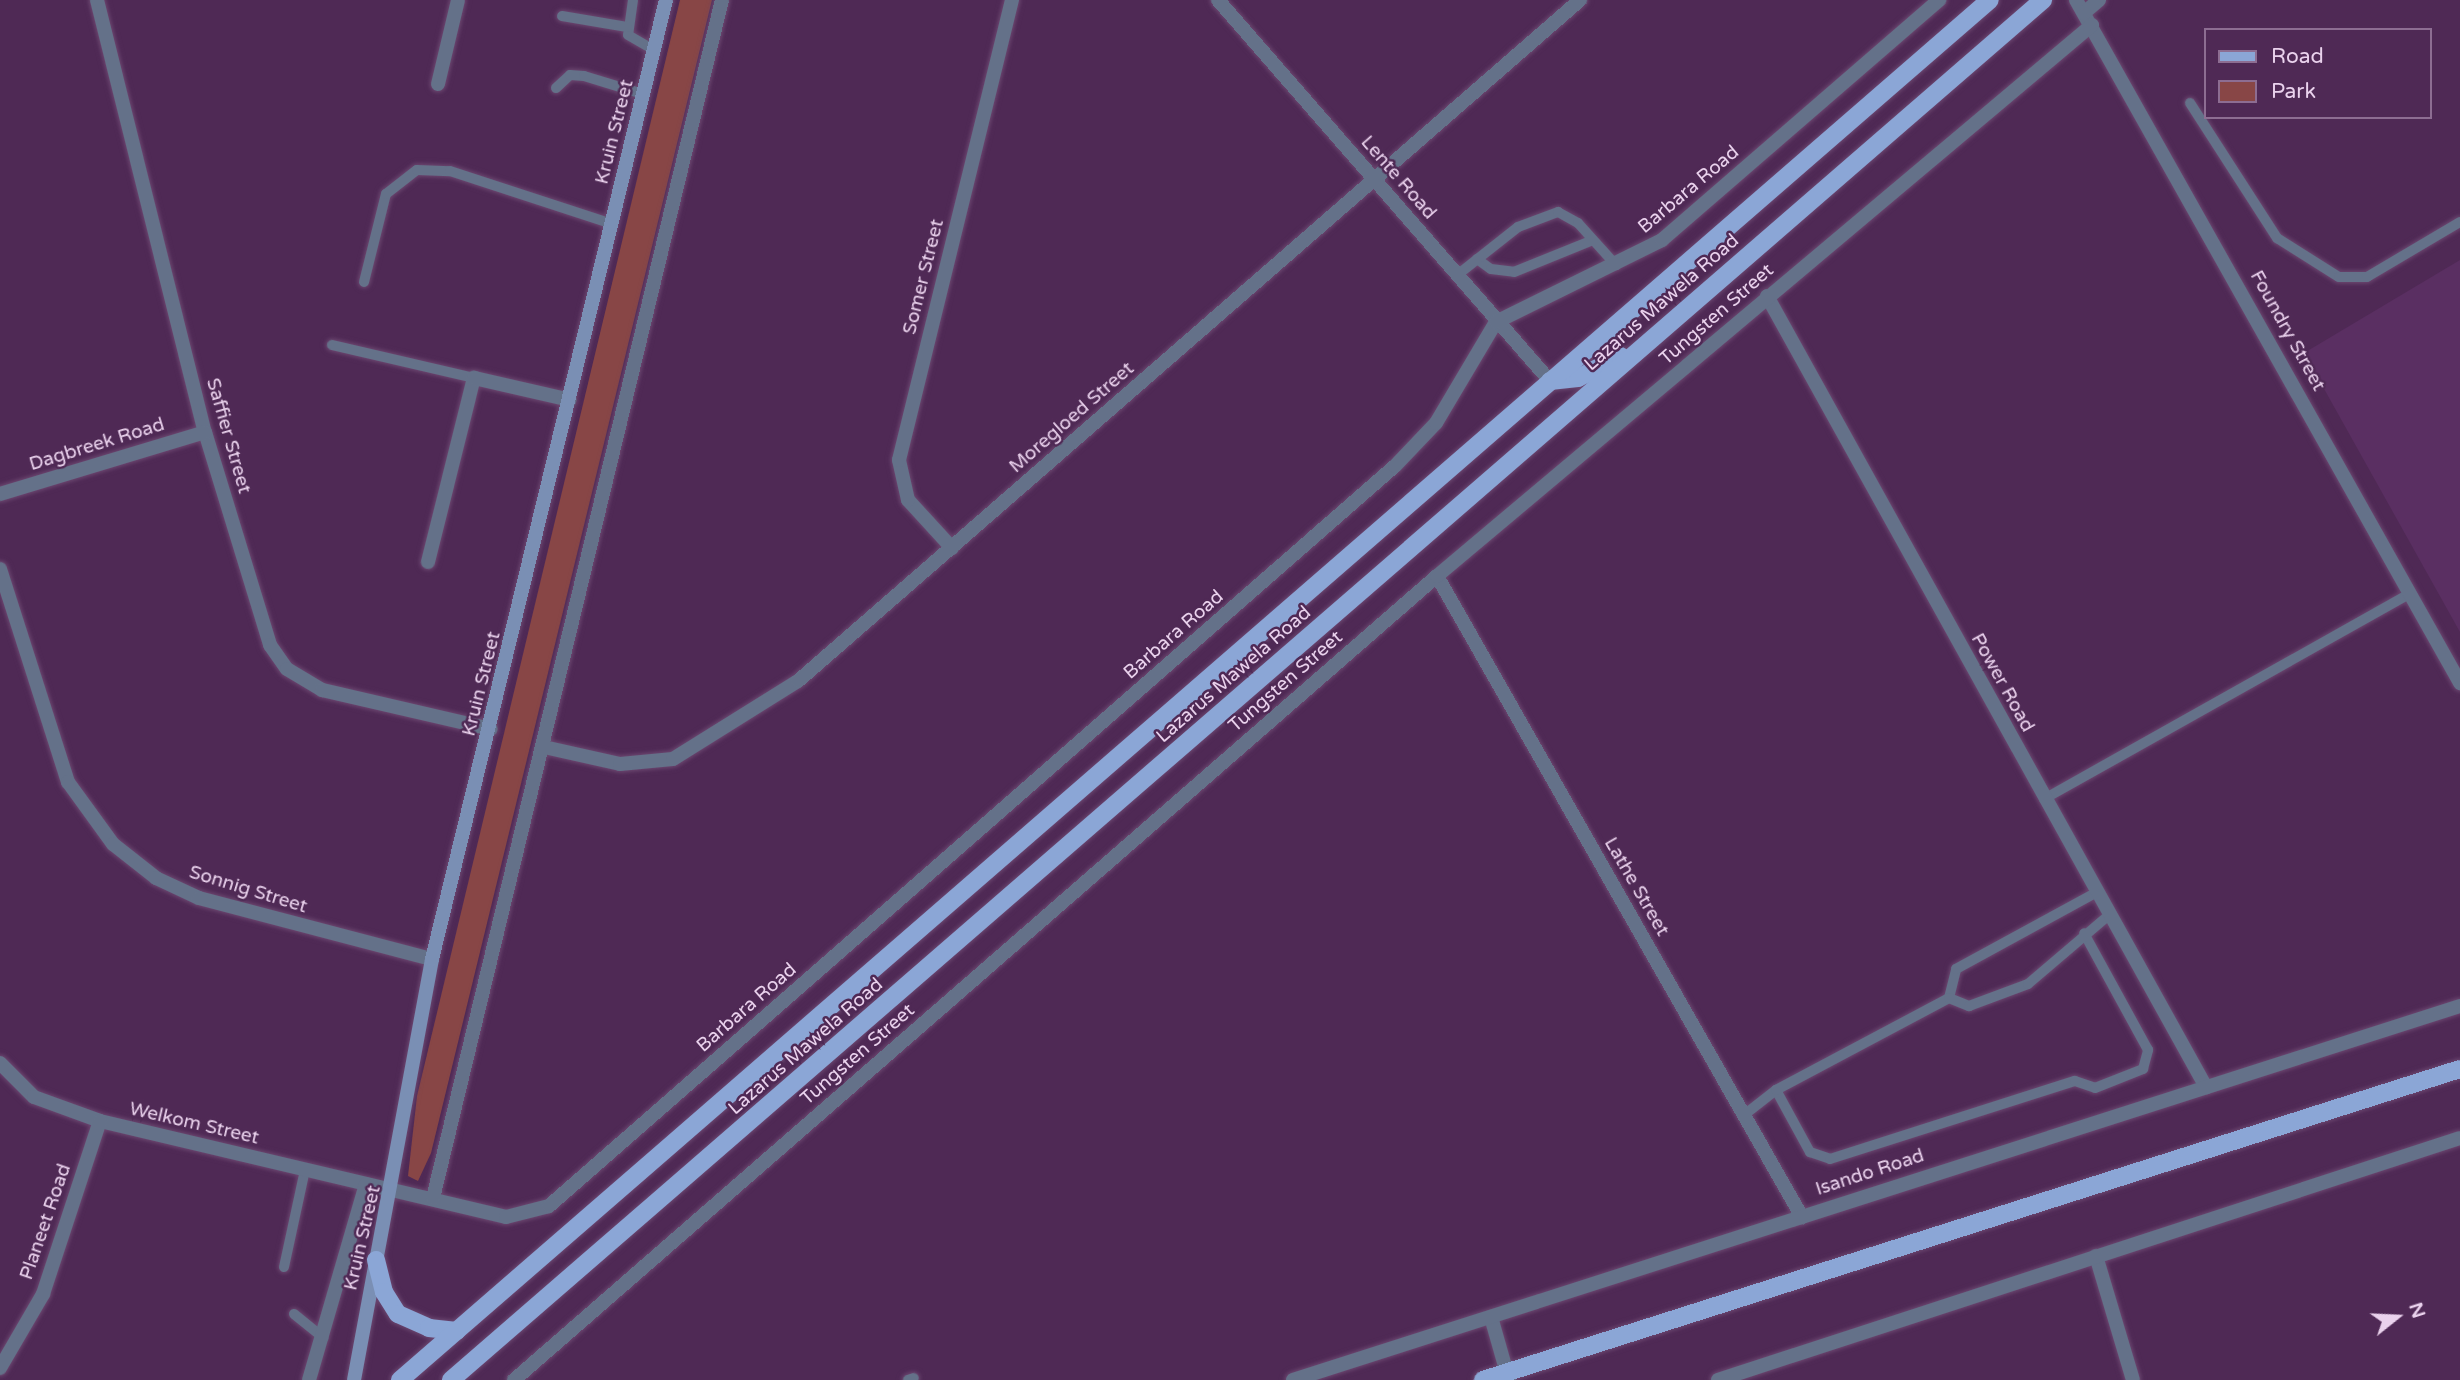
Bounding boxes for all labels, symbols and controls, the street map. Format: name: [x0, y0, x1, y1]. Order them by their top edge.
legend: [2204, 28, 2432, 119]
text: Road: [2271, 44, 2324, 69]
street label: Kruin Street: [591, 77, 639, 187]
text: Park: [2271, 79, 2316, 104]
street label: Lente Road: [1355, 131, 1441, 225]
street label: Barbara Road: [1634, 141, 1744, 239]
street label: Somer Street: [899, 217, 949, 337]
street label: Lazarus Mawela Road: [1580, 230, 1744, 376]
street label: Tungsten Street: [1655, 259, 1779, 371]
street label: Foundry Street: [2244, 267, 2330, 395]
street label: Moregloed Street: [1005, 358, 1139, 478]
street label: Saffier Street: [201, 376, 255, 496]
street label: Dagbreek Road: [27, 414, 167, 476]
street label: Barbara Road: [1120, 586, 1228, 684]
street label: Lazarus Mawela Road: [1152, 602, 1316, 748]
street label: Tungsten Street: [1224, 626, 1348, 738]
street label: Kruin Street: [458, 629, 506, 739]
street label: Power Road: [1965, 630, 2039, 736]
street label: Lathe Street: [1599, 834, 1673, 940]
street label: Sonnig Street: [186, 861, 310, 919]
street label: Barbara Road: [693, 959, 801, 1057]
street label: Lazarus Mawela Road: [724, 974, 888, 1120]
street label: Tungsten Street: [796, 999, 920, 1111]
street label: Welkom Street: [127, 1098, 261, 1150]
street label: Isando Road: [1813, 1145, 1927, 1201]
street label: Planeet Road: [16, 1161, 76, 1283]
street label: Kruin Street: [340, 1183, 386, 1293]
north arrow: [2362, 1282, 2432, 1352]
text: N: [2404, 1300, 2430, 1321]

